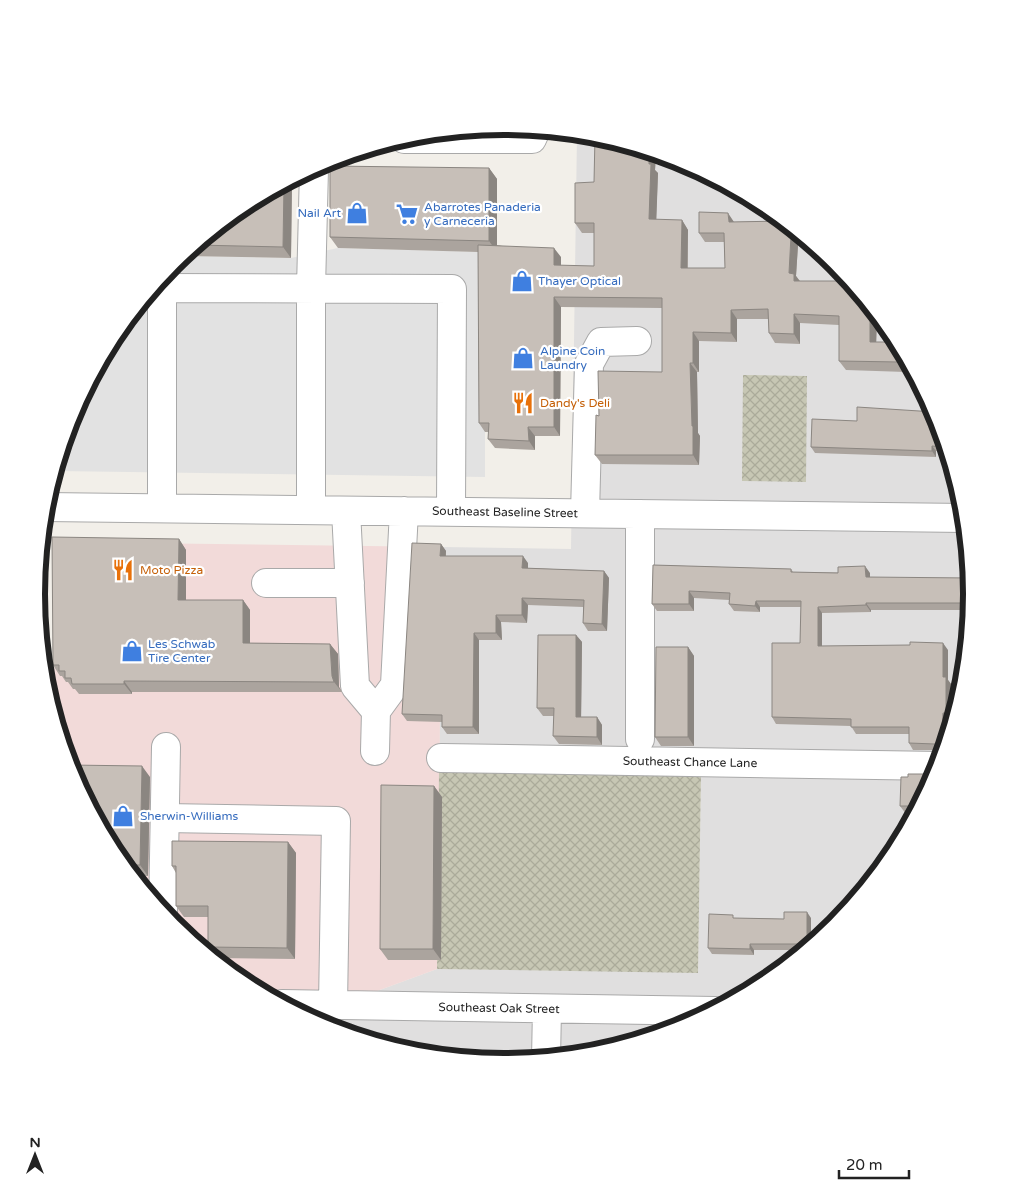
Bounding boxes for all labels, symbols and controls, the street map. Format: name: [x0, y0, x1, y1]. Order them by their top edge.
shop icon: Nail Art: [344, 200, 370, 226]
place label: Abarrotes Panaderia y Carneceria: [424, 200, 541, 228]
supermarket icon: Abarrotes Panaderia y Carneceria: [394, 201, 420, 227]
place label: Nail Art: [297, 206, 341, 220]
shop icon: Thayer Optical: [509, 268, 535, 294]
place label: Thayer Optical: [538, 274, 621, 288]
place label: Alpine Coin Laundry: [540, 344, 605, 372]
shop icon: Alpine Coin Laundry: [510, 345, 536, 371]
restaurant icon: Dandy's Deli: [510, 390, 536, 416]
place label: Dandy's Deli: [540, 396, 610, 410]
street label: Southeast Baseline Street: [432, 504, 578, 520]
restaurant icon: Moto Pizza: [110, 557, 136, 583]
place label: Moto Pizza: [140, 563, 203, 577]
place label: Les Schwab Tire Center: [148, 637, 215, 665]
shop icon: Les Schwab Tire Center: [119, 638, 145, 664]
street label: Southeast Chance Lane: [623, 754, 758, 770]
shop icon: Sherwin-Williams: [110, 803, 136, 829]
place label: Sherwin-Williams: [140, 809, 238, 823]
street label: Southeast Oak Street: [438, 1000, 560, 1016]
north arrow: [10, 1130, 60, 1180]
text: N: [29, 1134, 41, 1151]
scale bar: [839, 1148, 909, 1180]
text: 20 m: [846, 1156, 883, 1174]

